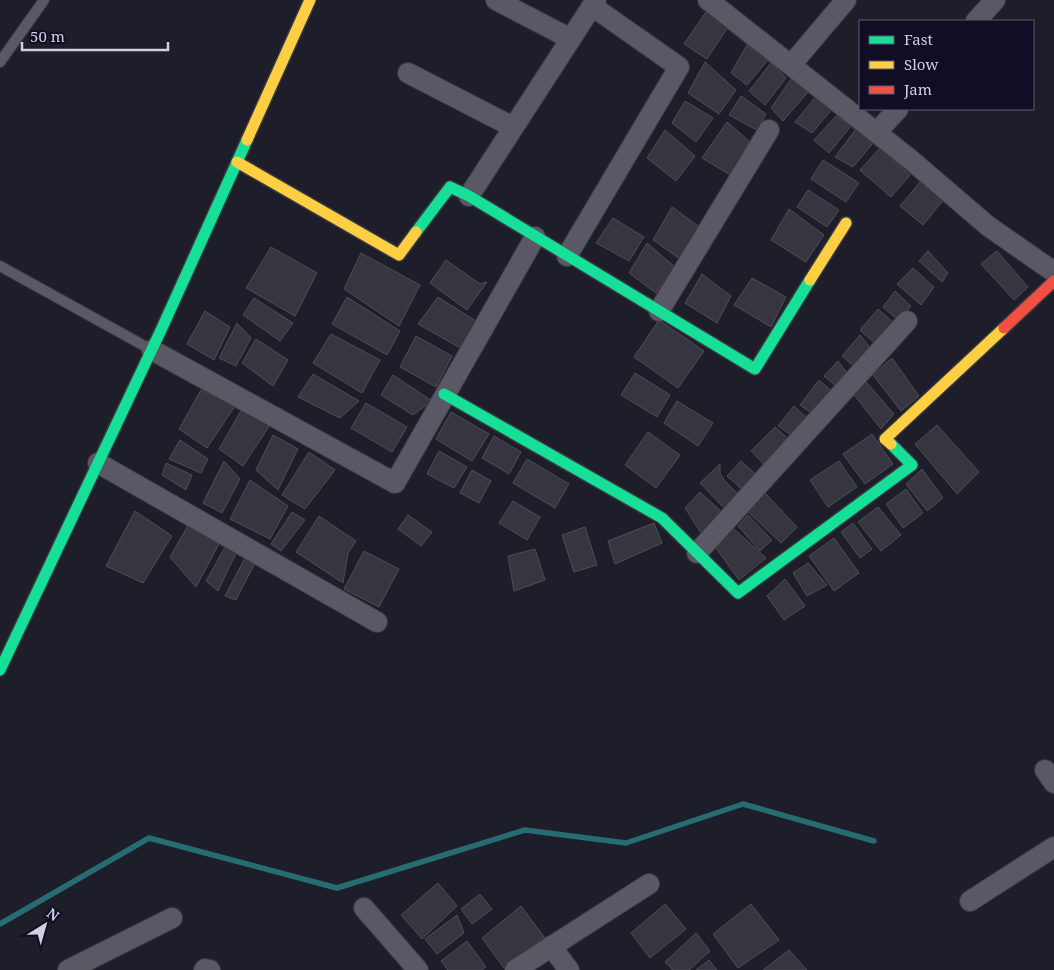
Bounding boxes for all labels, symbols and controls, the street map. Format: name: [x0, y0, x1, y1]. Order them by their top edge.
scale bar: [22, 20, 169, 52]
legend: [859, 20, 1034, 110]
text: 50 m: [30, 26, 65, 46]
text: Fast: [904, 29, 933, 49]
text: Slow: [904, 54, 938, 74]
text: Jam: [903, 79, 932, 99]
north arrow: [20, 900, 70, 950]
text: N: [43, 903, 63, 925]

